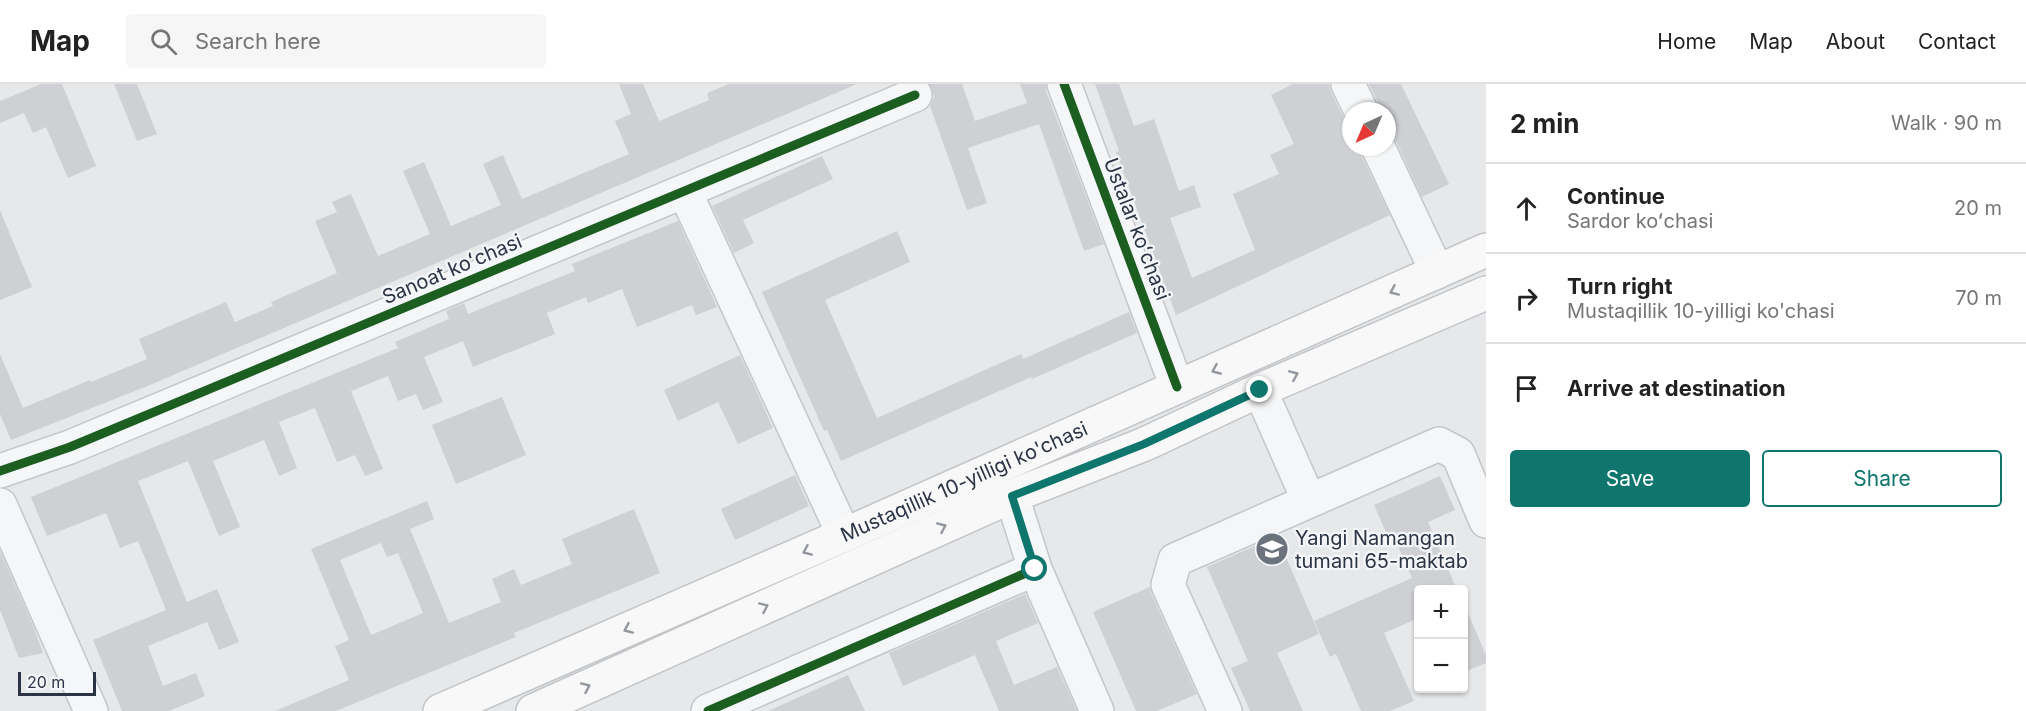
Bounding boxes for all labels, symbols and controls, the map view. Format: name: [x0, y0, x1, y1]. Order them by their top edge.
search box: [126, 14, 546, 68]
text: Map: [30, 24, 90, 58]
icon: search: [147, 25, 180, 58]
text: Search here: [195, 28, 321, 54]
text: Home: [1657, 29, 1716, 54]
text: Map: [1749, 29, 1793, 54]
text: About: [1826, 29, 1885, 54]
text: Contact: [1918, 29, 1996, 54]
north arrow: [1342, 102, 1396, 156]
text: 2 min: [1510, 108, 1580, 139]
text: Walk · 90 m: [1891, 111, 2002, 135]
street label: Ustalar koʻchasi: [1099, 155, 1175, 303]
text: Continue: [1567, 183, 1665, 209]
icon: ahead: [1510, 192, 1543, 225]
text: 20 m: [1954, 196, 2002, 220]
text: Sardor koʻchasi: [1567, 209, 1713, 233]
street label: Sanoat koʻchasi: [379, 229, 525, 309]
text: Turn right: [1567, 273, 1673, 299]
icon: right: [1510, 282, 1543, 315]
one-way arrow: [1389, 283, 1400, 295]
text: 70 m: [1955, 286, 2002, 310]
text: Mustaqillik 10-yilligi ko'chasi: [1567, 299, 1835, 323]
one-way arrow: [1211, 363, 1222, 375]
one-way arrow: [1288, 370, 1299, 382]
icon: arrive: [1510, 372, 1543, 405]
text: Arrive at destination: [1567, 375, 1786, 401]
route end: [1246, 376, 1272, 402]
street label: Mustaqillik 10-yilligi ko'chasi: [837, 416, 1091, 547]
button: Save: [1510, 450, 1750, 507]
button: Share: [1762, 450, 2002, 507]
one-way arrow: [936, 523, 947, 535]
place label: Yangi Namangan tumani 65-maktab: [1295, 526, 1468, 573]
school or university icon: Yangi Namangan tumani 65-maktab: [1254, 531, 1290, 567]
one-way arrow: [802, 544, 813, 556]
route start: [1021, 555, 1047, 581]
map controls: [1414, 585, 1468, 693]
button: +: [1414, 585, 1468, 639]
one-way arrow: [758, 602, 769, 614]
one-way arrow: [624, 622, 635, 634]
button: −: [1414, 639, 1468, 693]
scale bar: [18, 669, 96, 696]
text: 20 m: [27, 672, 65, 692]
one-way arrow: [580, 682, 591, 694]

